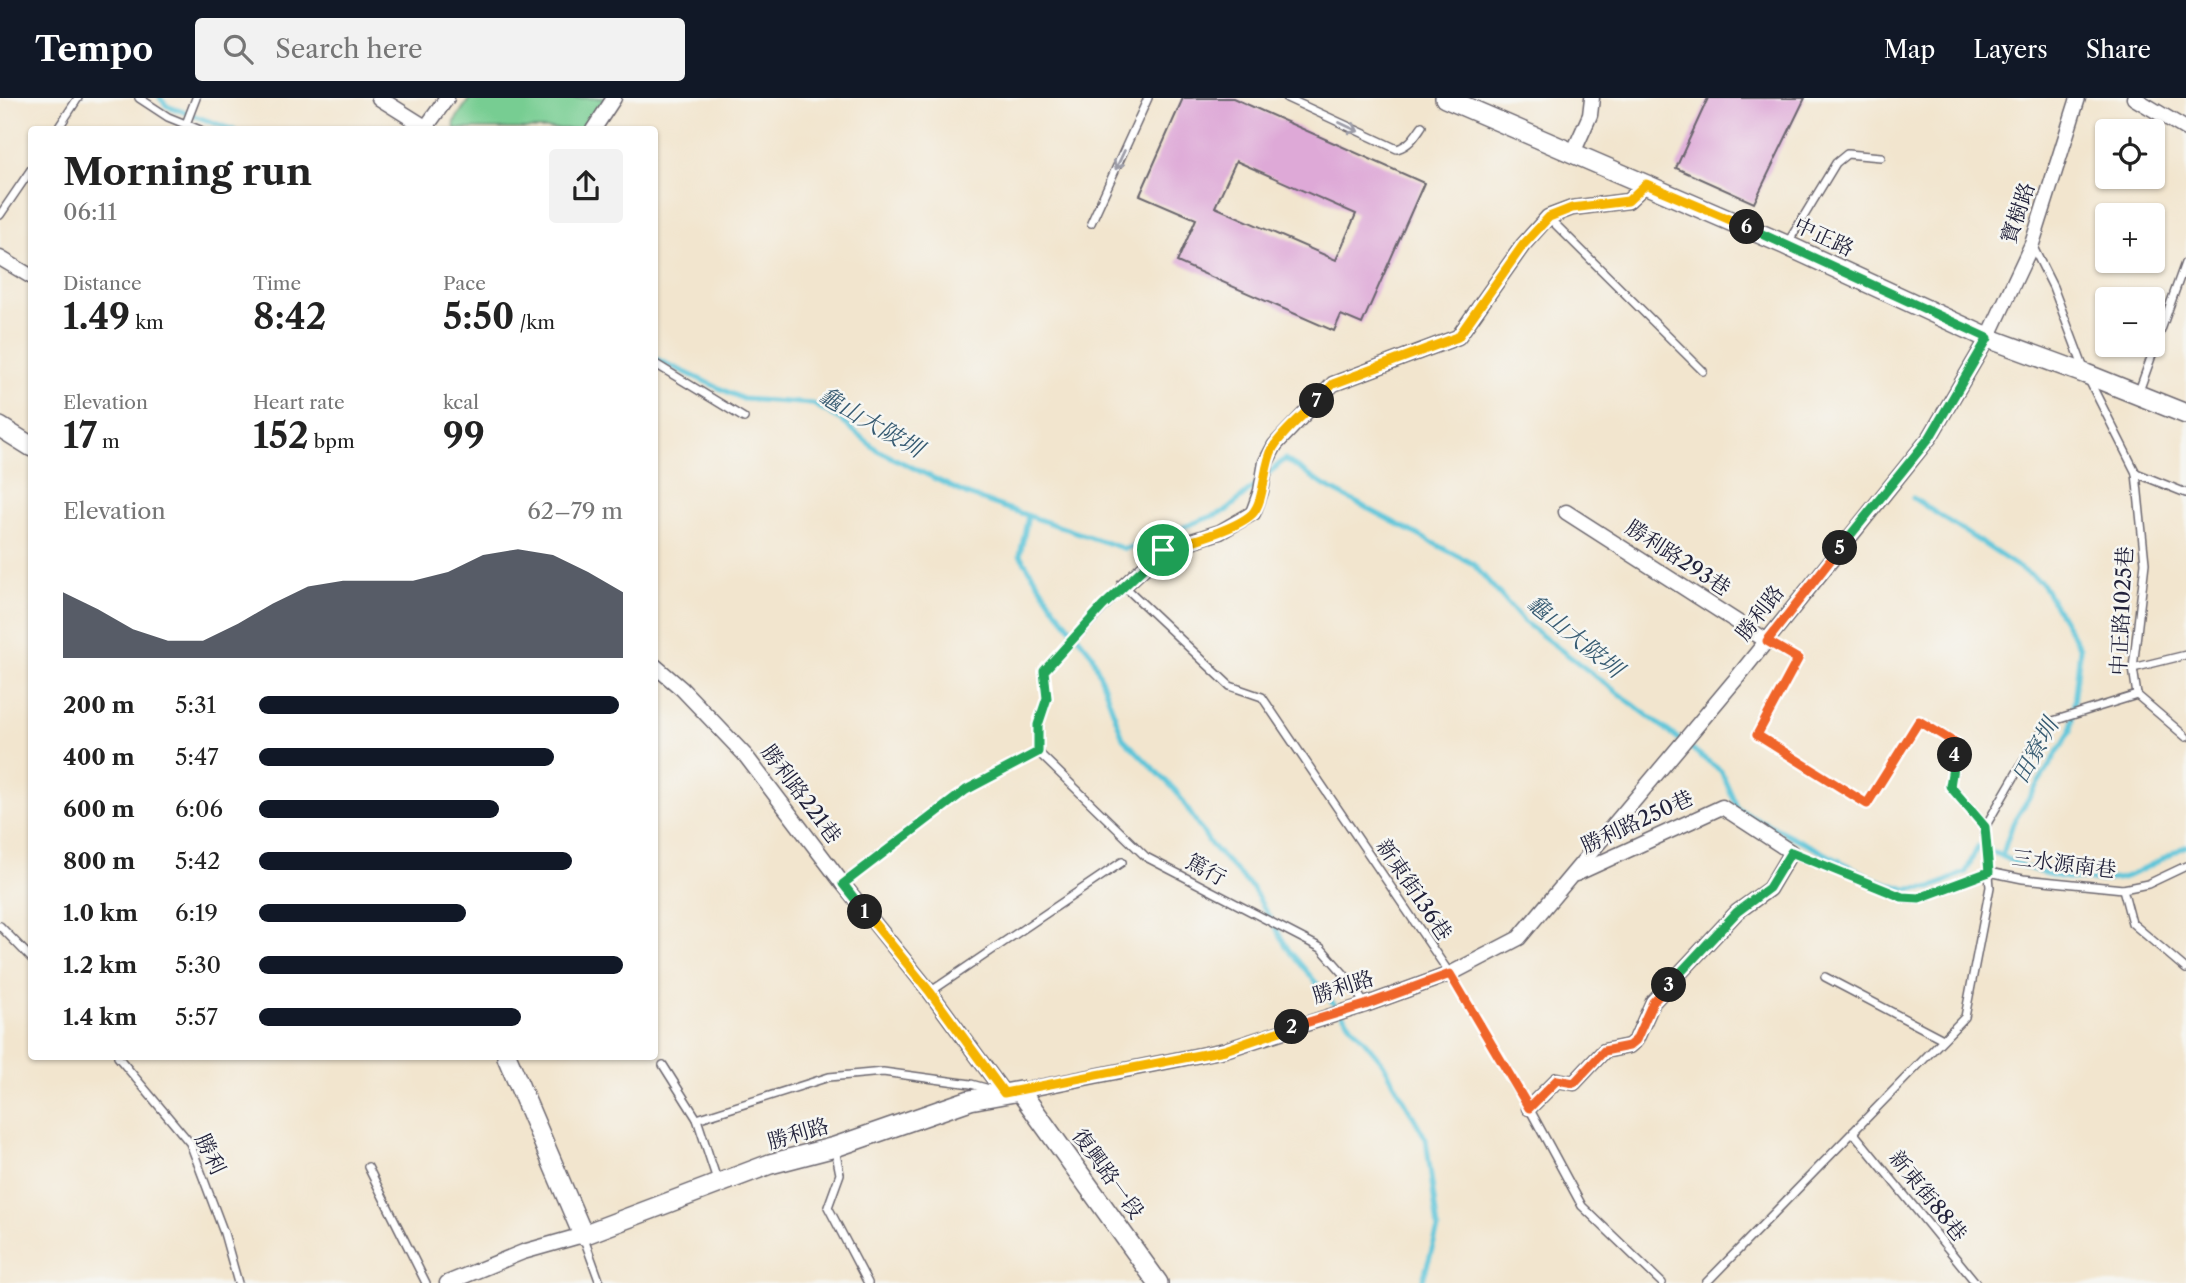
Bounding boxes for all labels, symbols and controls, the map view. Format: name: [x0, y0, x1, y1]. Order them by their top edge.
search box: [195, 18, 685, 81]
text: Tempo: [35, 29, 153, 70]
icon: search: [219, 30, 257, 68]
text: Search here: [275, 33, 423, 65]
text: Map: [1884, 35, 1935, 64]
text: Layers: [1973, 35, 2048, 64]
text: Share: [2086, 35, 2151, 64]
map controls: [2095, 119, 2165, 357]
button: locate: [2095, 119, 2165, 189]
one-way arrow: [1338, 121, 1359, 134]
text: Morning run: [63, 148, 312, 195]
button: share: [549, 149, 623, 223]
one-way arrow: [1113, 149, 1126, 170]
street label: 寶樹路: [1995, 179, 2040, 247]
text: 06:11: [63, 198, 117, 226]
button: +: [2095, 203, 2165, 273]
pin: 6: [1730, 209, 1764, 244]
street label: 中正路: [1790, 212, 1858, 261]
text: 6: [1741, 215, 1752, 238]
text: Distance: [63, 272, 142, 295]
text: Time: [253, 272, 301, 295]
text: Pace: [443, 272, 486, 295]
button: −: [2095, 287, 2165, 357]
text: 1.49: [63, 295, 130, 338]
text: 8:42: [253, 295, 326, 338]
text: 5:50: [443, 295, 514, 338]
text: km: [130, 311, 164, 334]
text: /km: [514, 311, 555, 334]
water label: 龜山大陂圳: [814, 381, 931, 465]
pin: 7: [1300, 384, 1334, 418]
text: 7: [1312, 389, 1321, 412]
text: Elevation: [63, 391, 148, 414]
text: Heart rate: [253, 391, 345, 414]
text: kcal: [443, 391, 479, 414]
text: 17: [63, 414, 97, 457]
text: 152: [253, 414, 309, 457]
text: 99: [443, 414, 485, 457]
text: m: [97, 430, 120, 453]
text: bpm: [309, 430, 355, 453]
text: Elevation: [63, 497, 166, 525]
text: 62–79 m: [527, 497, 623, 525]
street label: 勝利路293巷: [1621, 514, 1735, 601]
pin: [1133, 520, 1193, 580]
icon: arrive: [1144, 531, 1182, 569]
pin: 5: [1822, 531, 1857, 566]
text: 5: [1834, 536, 1845, 559]
street label: 中正路1025巷: [2106, 546, 2137, 676]
street label: 勝利路: [1730, 580, 1789, 645]
water label: 龜山大陂圳: [1522, 589, 1632, 686]
text: 200 m: [63, 691, 135, 719]
text: 5:31: [175, 691, 216, 719]
water label: 田寮圳: [2006, 711, 2066, 788]
pin: 4: [1938, 738, 1972, 772]
street label: 勝利路221巷: [756, 739, 847, 848]
text: 400 m: [63, 743, 135, 771]
text: 5:47: [175, 743, 219, 771]
text: 4: [1949, 743, 1960, 766]
street label: 勝利路250巷: [1577, 785, 1697, 858]
text: 600 m: [63, 795, 135, 823]
text: 6:06: [175, 795, 223, 823]
street label: 新東街136巷: [1371, 834, 1457, 945]
street label: 三水源南巷: [2010, 845, 2118, 882]
text: 800 m: [63, 847, 135, 875]
text: 5:42: [175, 847, 220, 875]
street label: 篤行: [1182, 848, 1231, 891]
pin: 1: [848, 894, 882, 930]
text: 1.0 km: [63, 899, 138, 927]
text: 6:19: [175, 899, 218, 927]
text: 1: [860, 900, 869, 923]
text: 1.2 km: [63, 951, 137, 979]
text: 5:30: [175, 951, 221, 979]
street label: 勝利路: [1309, 965, 1377, 1008]
pin: 3: [1652, 968, 1686, 1002]
text: 3: [1663, 973, 1674, 996]
text: 1.4 km: [63, 1003, 137, 1031]
text: 5:57: [175, 1003, 218, 1031]
pin: 2: [1274, 1010, 1310, 1044]
text: 2: [1286, 1015, 1297, 1038]
street label: 勝利路: [764, 1113, 832, 1154]
street label: 復興路一段: [1067, 1124, 1149, 1224]
street label: 勝利: [190, 1129, 231, 1178]
street label: 新東街88巷: [1884, 1146, 1972, 1246]

